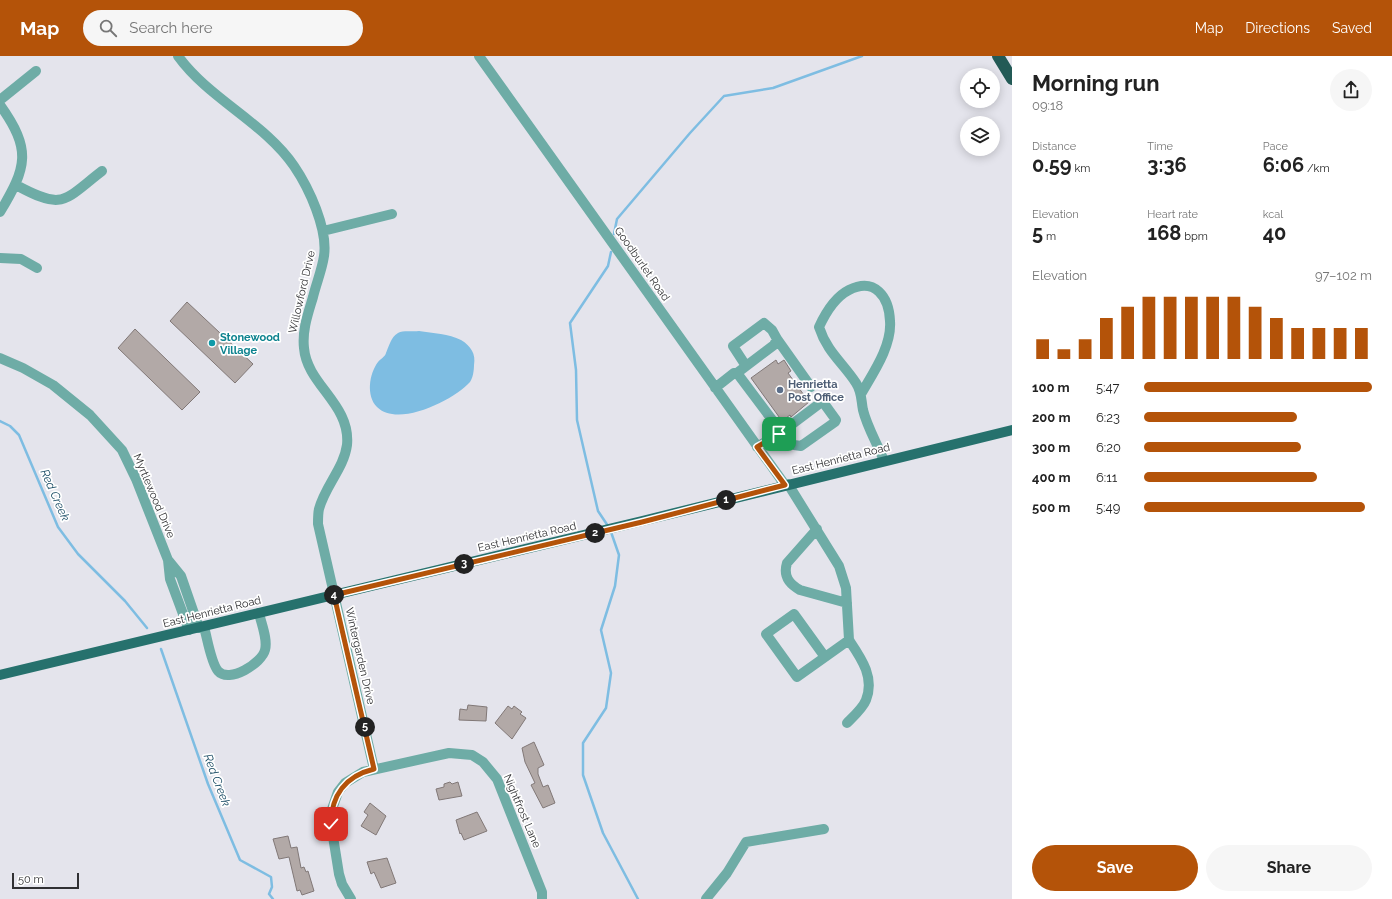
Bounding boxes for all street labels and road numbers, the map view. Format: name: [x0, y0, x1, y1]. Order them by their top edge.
street label: Goodburlet Road: [612, 225, 672, 304]
street label: Willowford Drive: [286, 249, 318, 335]
street label: East Henrietta Road: [791, 440, 892, 477]
street label: Myrtlewood Drive: [130, 452, 178, 541]
street label: East Henrietta Road: [477, 519, 578, 555]
street label: East Henrietta Road: [162, 593, 263, 630]
street label: Wintergarden Drive: [342, 606, 378, 706]
street label: Nightfrost Lane: [501, 772, 544, 850]

